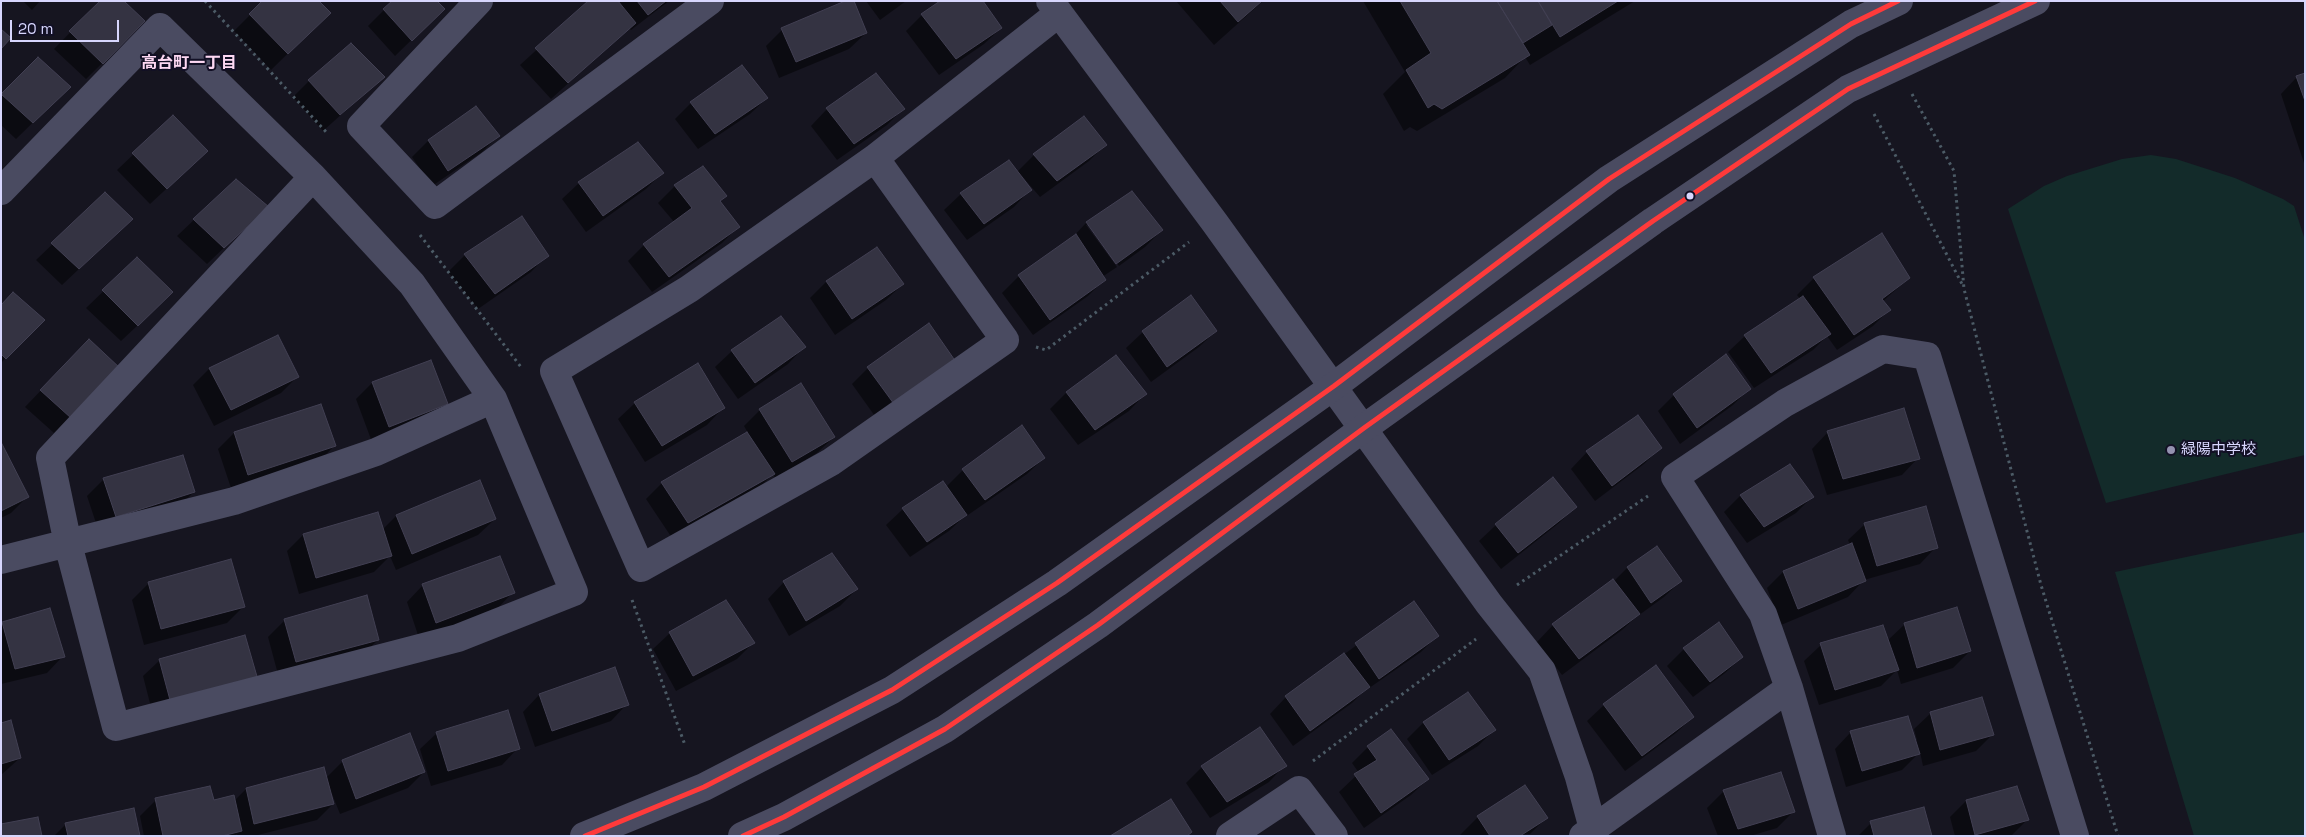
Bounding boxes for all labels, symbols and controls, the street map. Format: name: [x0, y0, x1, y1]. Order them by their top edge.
scale bar: [12, 10, 121, 42]
text: 20 m: [18, 19, 53, 38]
district label: 高台町一丁目: [141, 54, 237, 74]
unlabelled marker: [1685, 191, 1695, 201]
place label: 緑陽中学校: [2181, 441, 2256, 459]
marker: 緑陽中学校: [2165, 444, 2177, 456]

